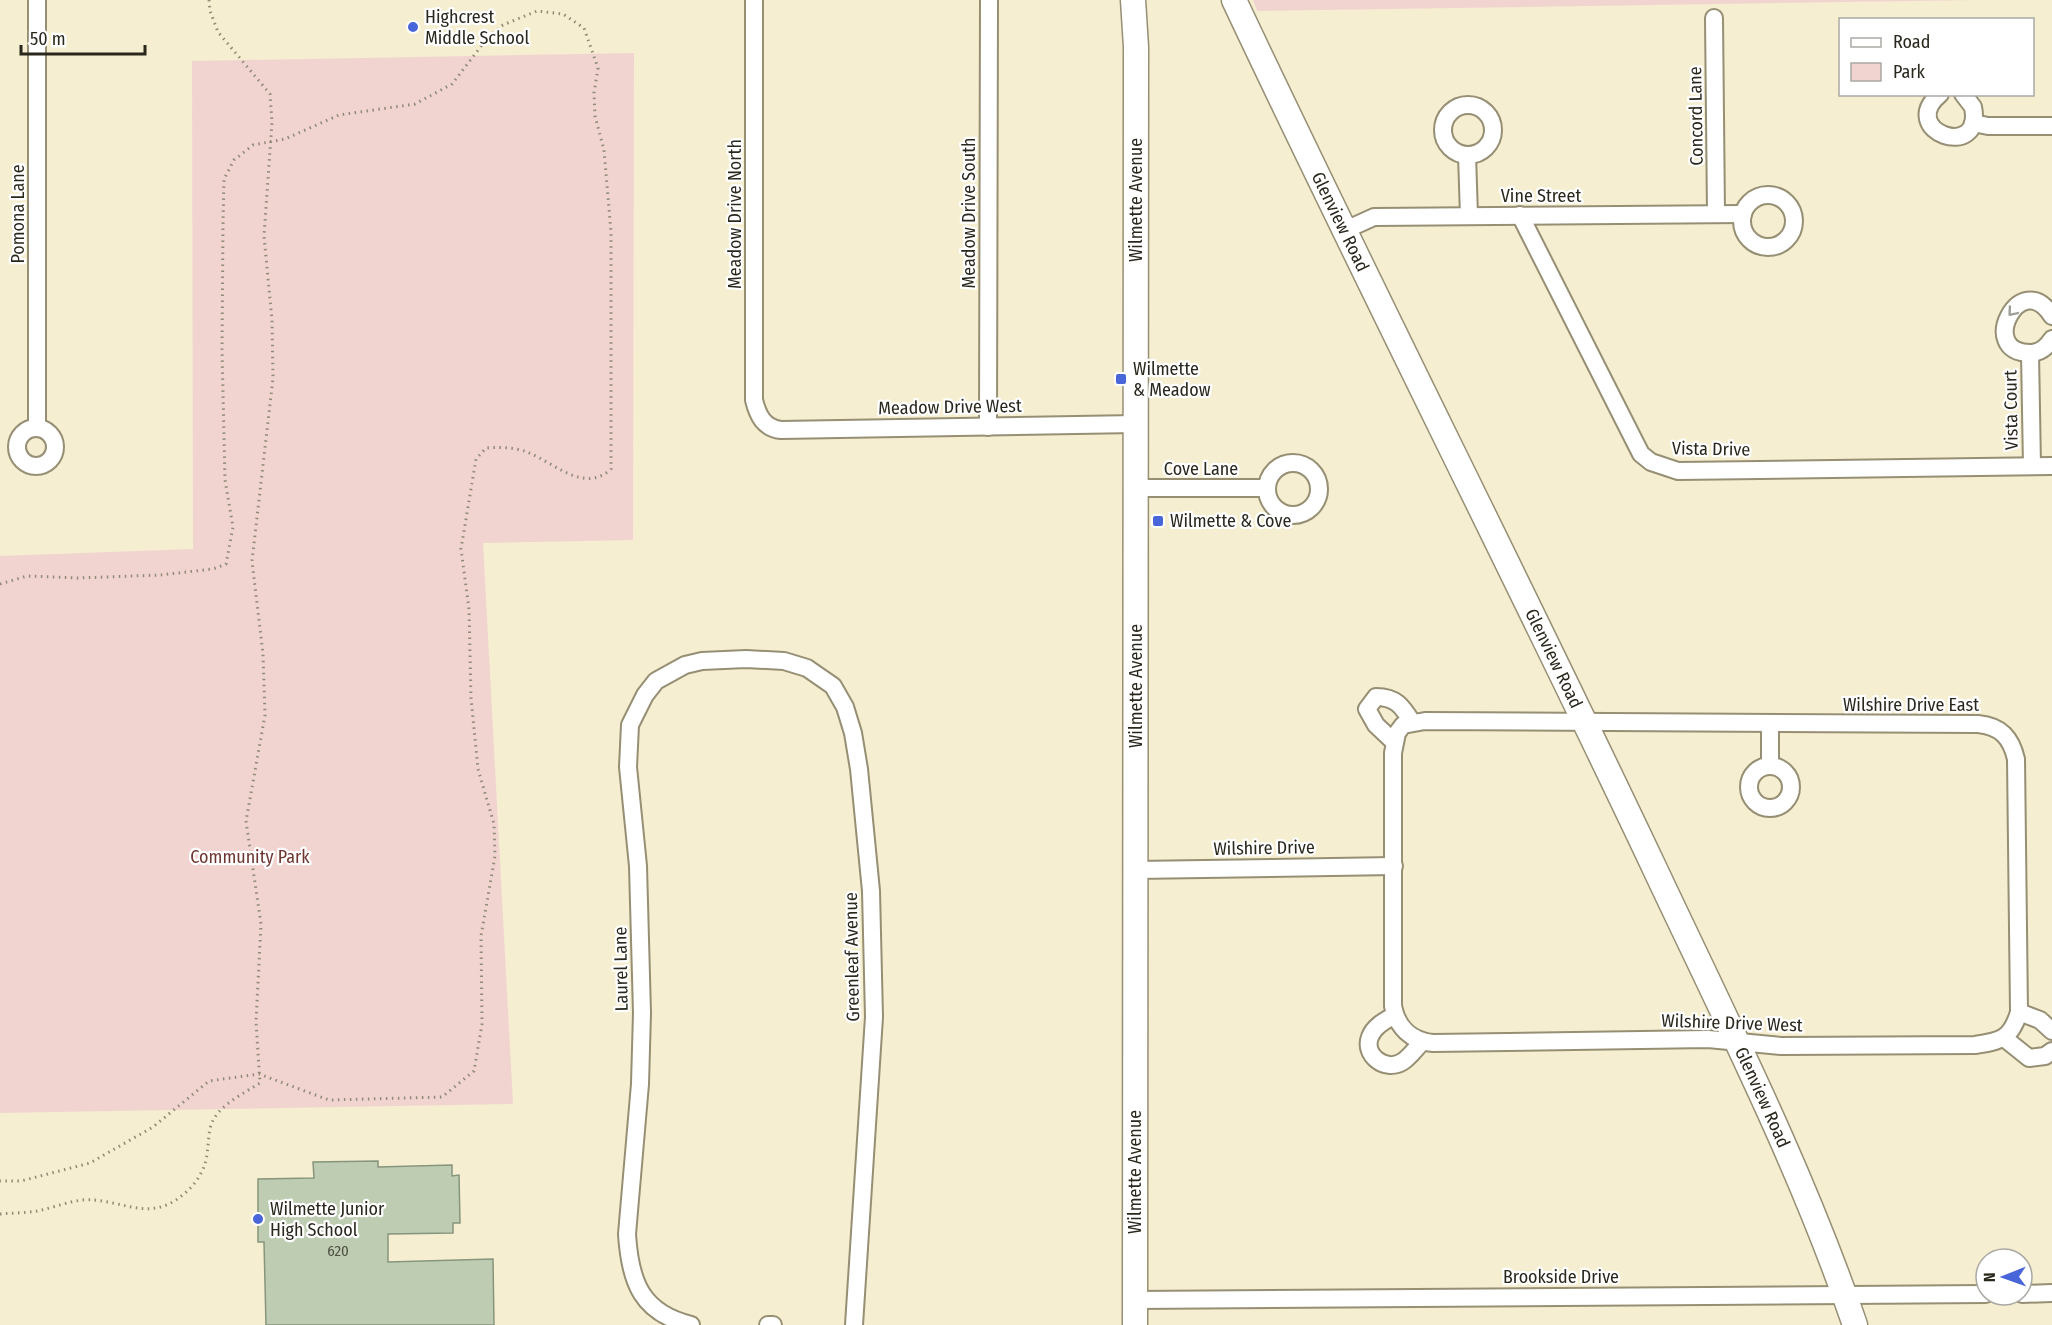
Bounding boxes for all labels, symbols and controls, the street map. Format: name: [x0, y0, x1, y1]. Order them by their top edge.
place label: Highcrest Middle School: [425, 6, 529, 49]
scale bar: [21, 18, 146, 56]
legend: [1839, 18, 2034, 96]
marker: Highcrest Middle School: [406, 20, 420, 34]
text: 50 m: [30, 28, 66, 50]
text: Road: [1893, 31, 1930, 53]
text: Park: [1893, 61, 1926, 83]
street label: Concord Lane: [1684, 66, 1708, 166]
street label: Meadow Drive South: [958, 137, 980, 289]
street label: Wilmette Avenue: [1125, 138, 1147, 262]
street label: Meadow Drive North: [724, 139, 746, 289]
street label: Pomona Lane: [7, 164, 29, 264]
street label: Glenview Road: [1307, 168, 1374, 275]
street label: Vine Street: [1501, 185, 1581, 207]
one-way arrow: [2009, 305, 2020, 316]
place label: Wilmette & Meadow: [1133, 358, 1211, 401]
street label: Vista Court: [1999, 370, 2023, 450]
marker: Wilmette & Meadow: [1114, 372, 1128, 386]
street label: Meadow Drive West: [878, 395, 1022, 419]
street label: Vista Drive: [1672, 437, 1750, 461]
street label: Cove Lane: [1164, 458, 1238, 480]
place label: Wilmette & Cove: [1170, 510, 1291, 532]
marker: Wilmette & Cove: [1151, 514, 1165, 528]
street label: Glenview Road: [1520, 605, 1587, 712]
street label: Wilmette Avenue: [1125, 624, 1147, 748]
street label: Wilshire Drive East: [1843, 694, 1979, 716]
street label: Wilshire Drive: [1213, 836, 1315, 860]
park label: Community Park: [190, 846, 310, 868]
street label: Greenleaf Avenue: [840, 892, 864, 1022]
street label: Laurel Lane: [609, 926, 633, 1012]
street label: Wilshire Drive West: [1661, 1010, 1803, 1036]
street label: Glenview Road: [1730, 1044, 1795, 1151]
street label: Wilmette Avenue: [1124, 1110, 1146, 1234]
place label: Wilmette Junior High School: [270, 1198, 385, 1241]
marker: Wilmette Junior High School: [251, 1212, 265, 1226]
house number: 620: [327, 1242, 349, 1260]
north arrow: [1974, 1247, 2034, 1307]
street label: Brookside Drive: [1503, 1266, 1619, 1288]
text: N: [1980, 1272, 1999, 1282]

